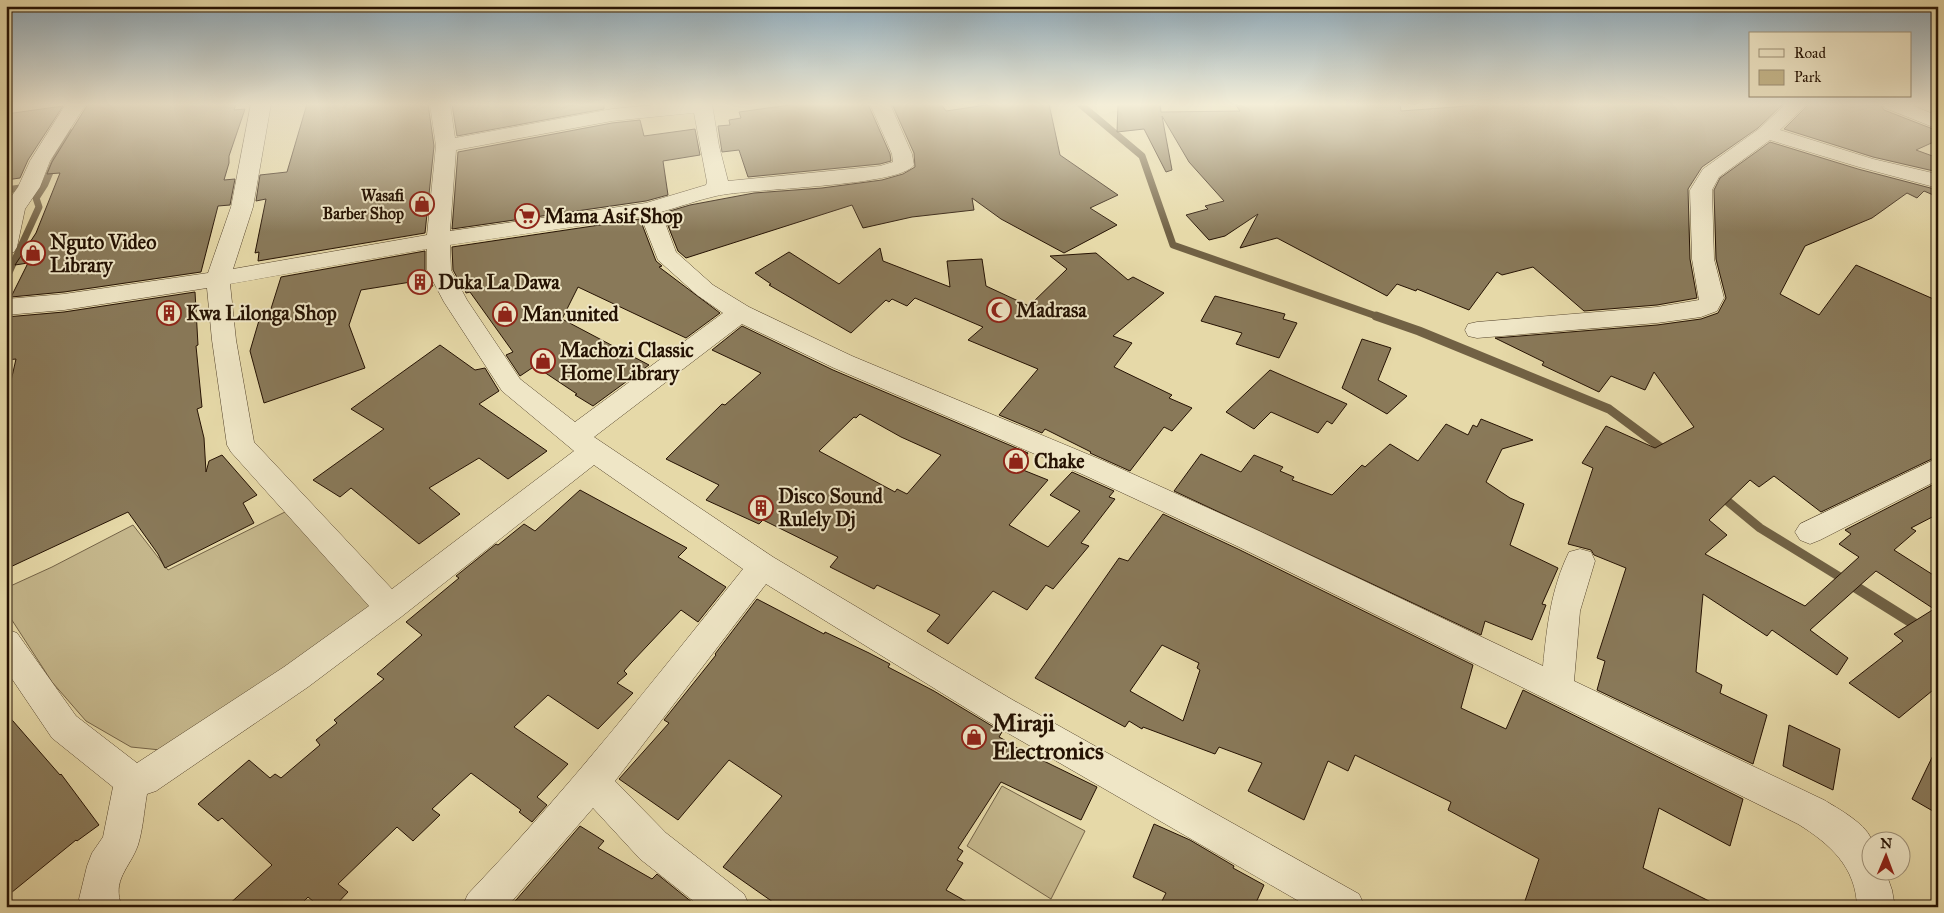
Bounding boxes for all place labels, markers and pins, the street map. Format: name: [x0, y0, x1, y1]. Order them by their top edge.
place label: Wasafi Barber Shop: [323, 186, 405, 224]
shop icon: Wasafi Barber Shop: [409, 191, 435, 217]
supermarket icon: Mama Asif Shop: [514, 203, 540, 229]
place label: Mama Asif Shop: [544, 204, 683, 229]
place label: Nguto Video Library: [50, 230, 156, 278]
shop icon: Nguto Video Library: [20, 240, 46, 266]
building icon: Duka La Dawa: [407, 269, 433, 295]
place label: Duka La Dawa: [438, 270, 560, 294]
mosque icon: Madrasa: [986, 297, 1012, 323]
place label: Madrasa: [1016, 298, 1087, 322]
building icon: Kwa Lilonga Shop: [156, 300, 182, 326]
place label: Kwa Lilonga Shop: [186, 301, 337, 326]
shop icon: Man united: [492, 301, 518, 327]
place label: Man united: [522, 302, 619, 326]
place label: Machozi Classic Home Library: [560, 338, 694, 386]
shop icon: Machozi Classic Home Library: [530, 348, 556, 374]
shop icon: Chake: [1003, 448, 1029, 474]
place label: Chake: [1034, 449, 1085, 473]
place label: Disco Sound Rulely Dj: [778, 484, 884, 532]
building icon: Disco Sound Rulely Dj: [748, 495, 774, 521]
place label: Miraji Electronics: [992, 708, 1104, 766]
shop icon: Miraji Electronics: [961, 724, 987, 750]

